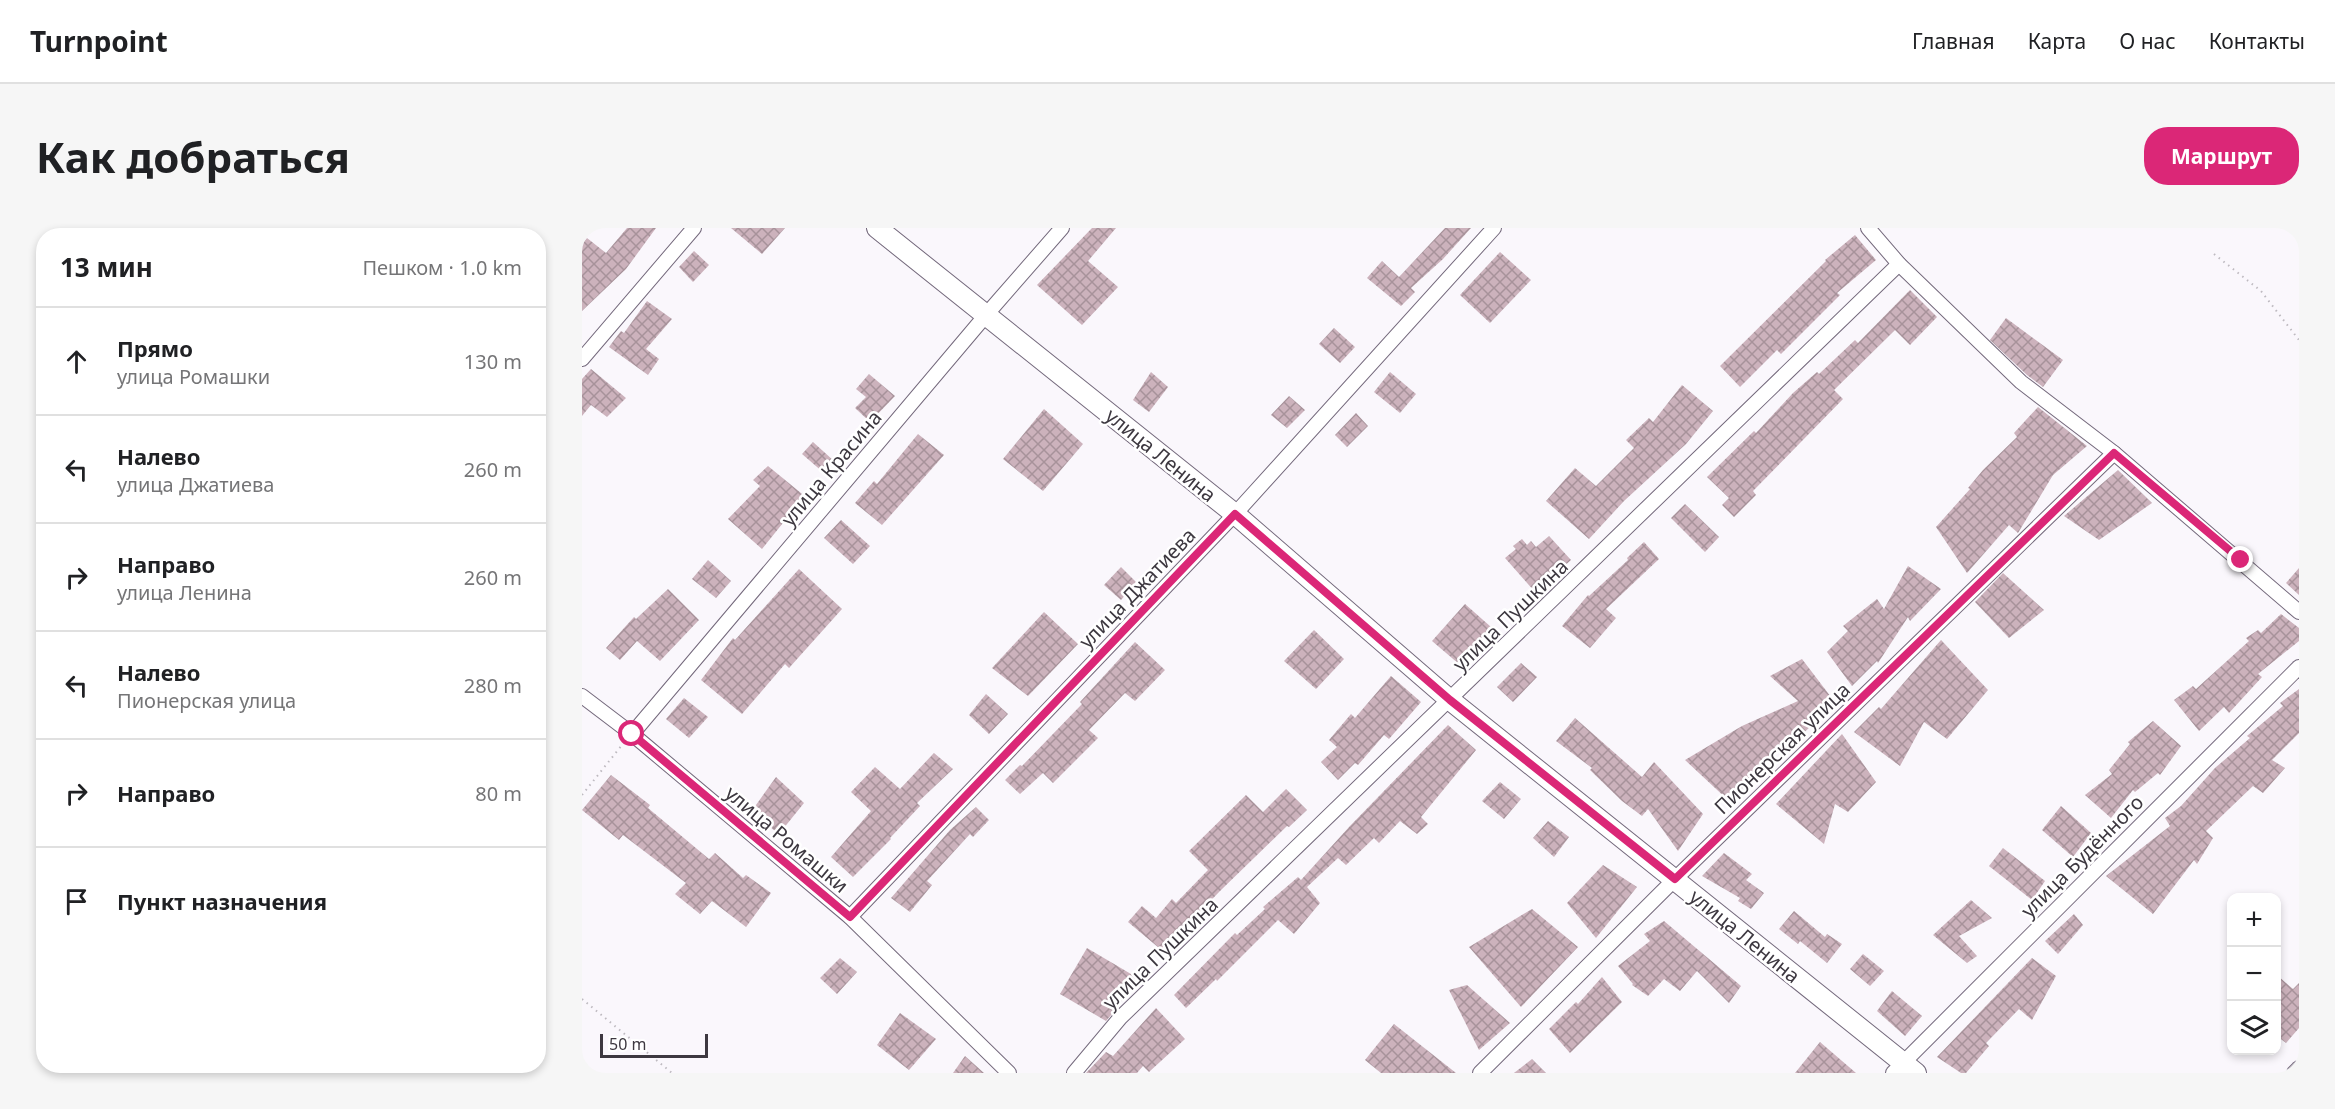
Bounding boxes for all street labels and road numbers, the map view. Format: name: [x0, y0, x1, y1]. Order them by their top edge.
street label: улица Ленина: [1100, 402, 1222, 508]
street label: улица Красина: [775, 404, 887, 532]
street label: улица Джатиева: [1073, 522, 1201, 654]
street label: улица Пушкина: [1446, 553, 1574, 677]
street label: Пионерская улица: [1708, 676, 1856, 820]
street label: улица Ромашки: [720, 779, 854, 899]
street label: улица Будённого: [2015, 789, 2149, 923]
street label: улица Ленина: [1684, 883, 1806, 989]
street label: улица Пушкина: [1096, 891, 1224, 1015]

